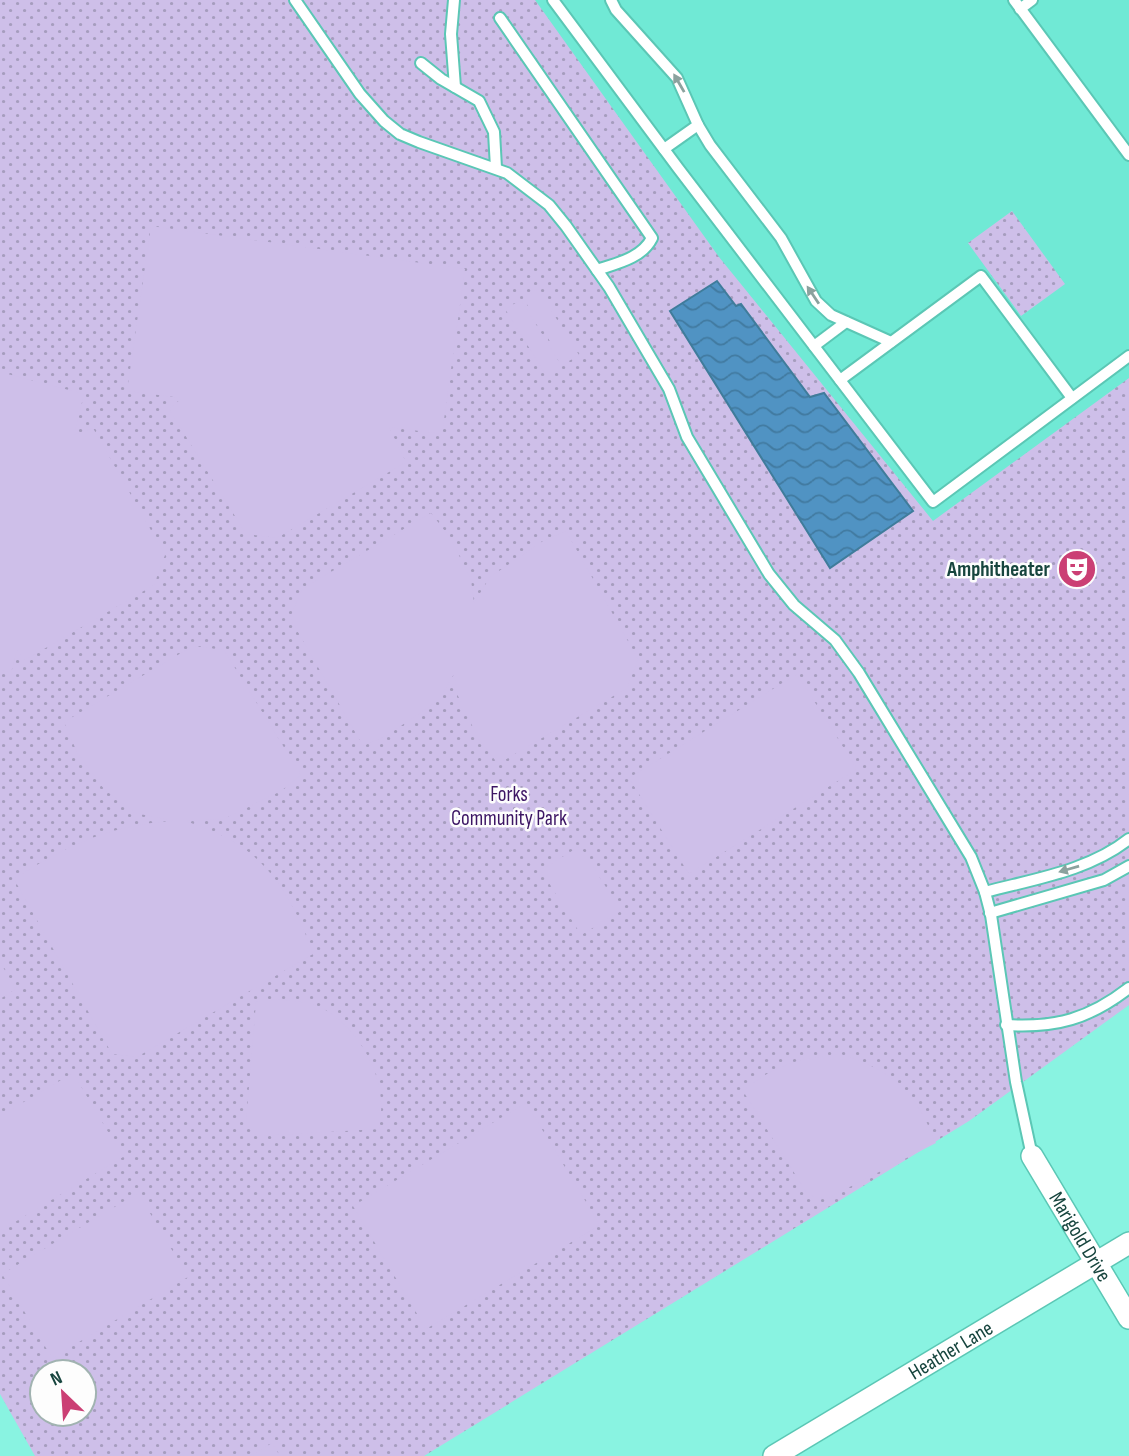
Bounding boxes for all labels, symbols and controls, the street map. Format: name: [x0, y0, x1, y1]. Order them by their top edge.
one-way arrow: [673, 74, 685, 93]
one-way arrow: [806, 286, 820, 304]
theatre icon: Amphitheater: [1056, 548, 1098, 590]
place label: Amphitheater: [946, 557, 1050, 582]
park label: Forks Community Park: [451, 782, 567, 831]
one-way arrow: [1058, 864, 1079, 874]
street label: Marigold Drive: [1044, 1187, 1117, 1286]
street label: Heather Lane: [904, 1315, 997, 1385]
north arrow: [28, 1358, 98, 1428]
text: N: [47, 1366, 66, 1392]

